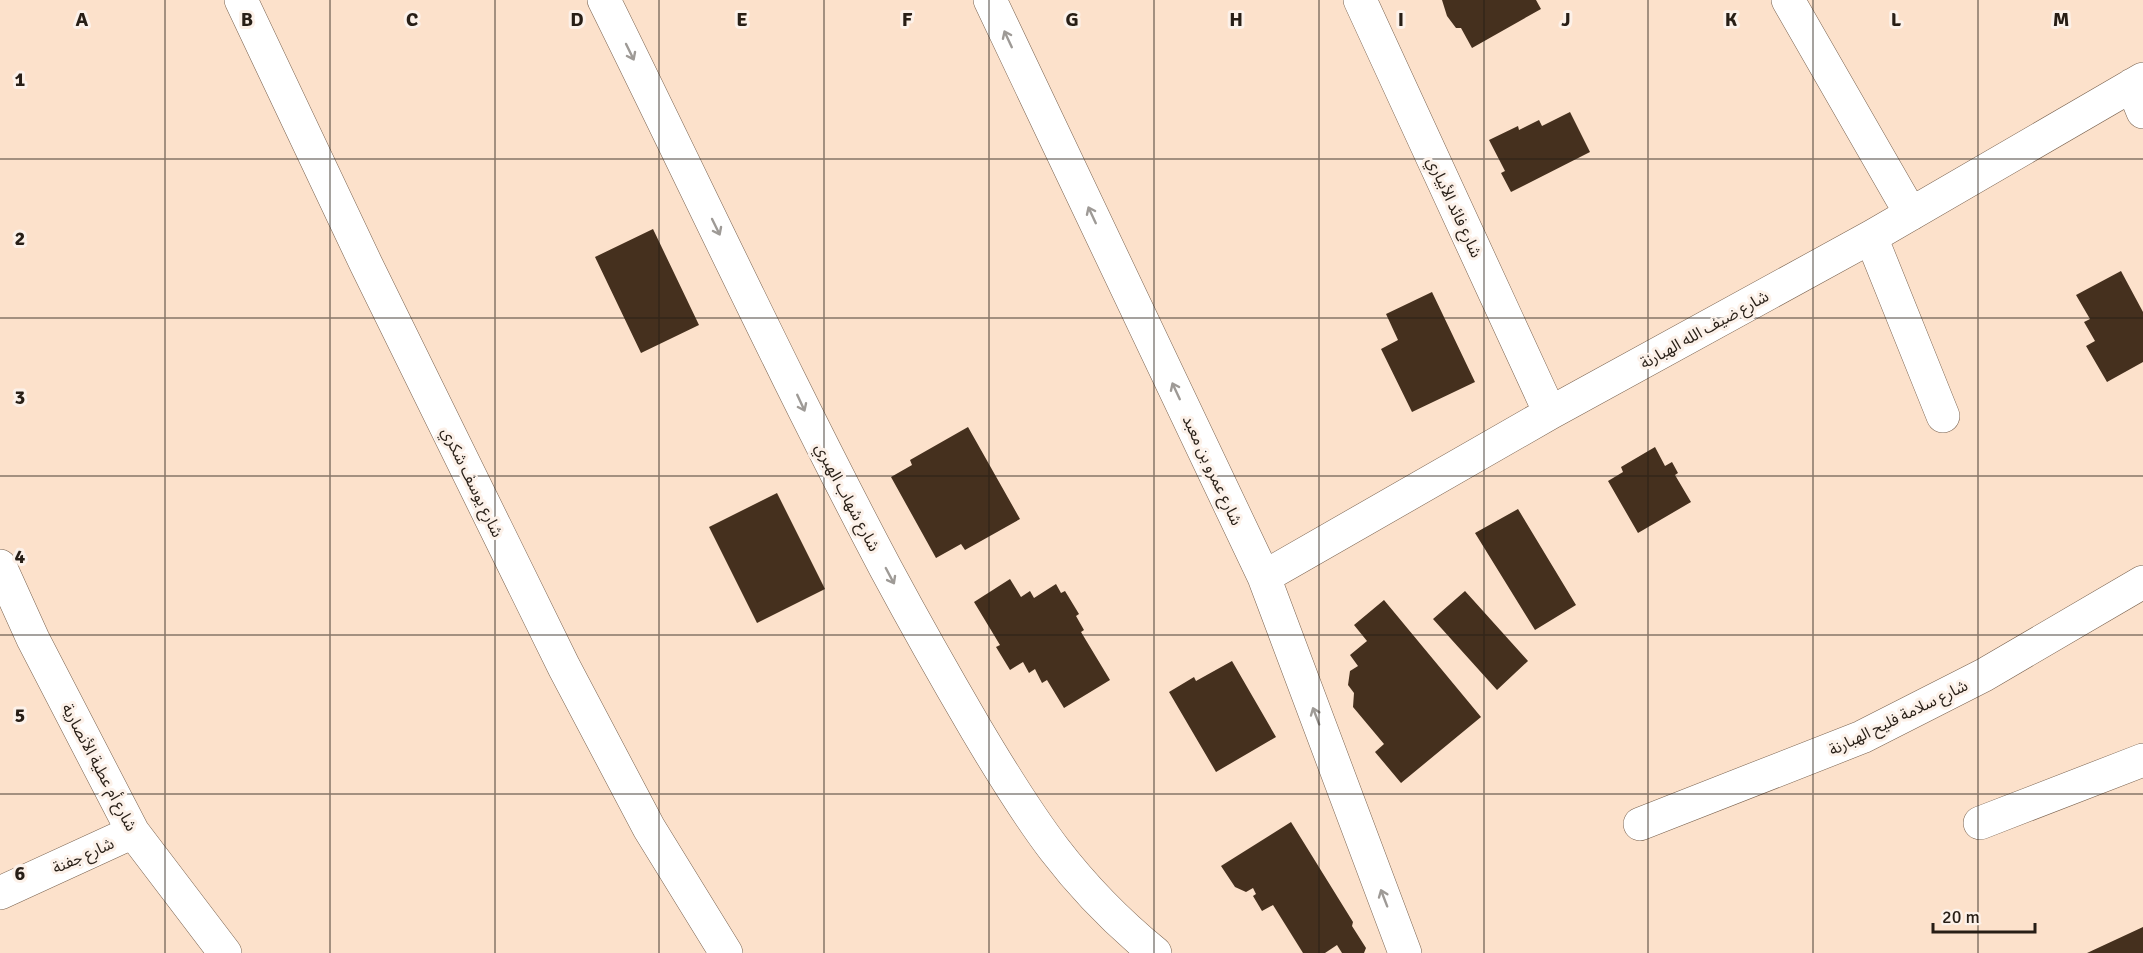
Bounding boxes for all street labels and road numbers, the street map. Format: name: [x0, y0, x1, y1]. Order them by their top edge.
street label: شارع فائد الأبياري: [1420, 154, 1486, 262]
street label: شارع ضيف الله الهبارنة: [1637, 286, 1773, 375]
street label: شارع عمرو بن معبد: [1176, 412, 1246, 530]
street label: شارع يوسف شكري: [435, 424, 507, 542]
street label: شارع شهاب الهبري: [808, 440, 884, 556]
street label: شارع سلامة فليح الهبارنة: [1826, 676, 1972, 762]
street label: شارع أم عطية الأنصارية: [55, 700, 141, 836]
street label: شارع جفنة: [50, 833, 118, 880]

